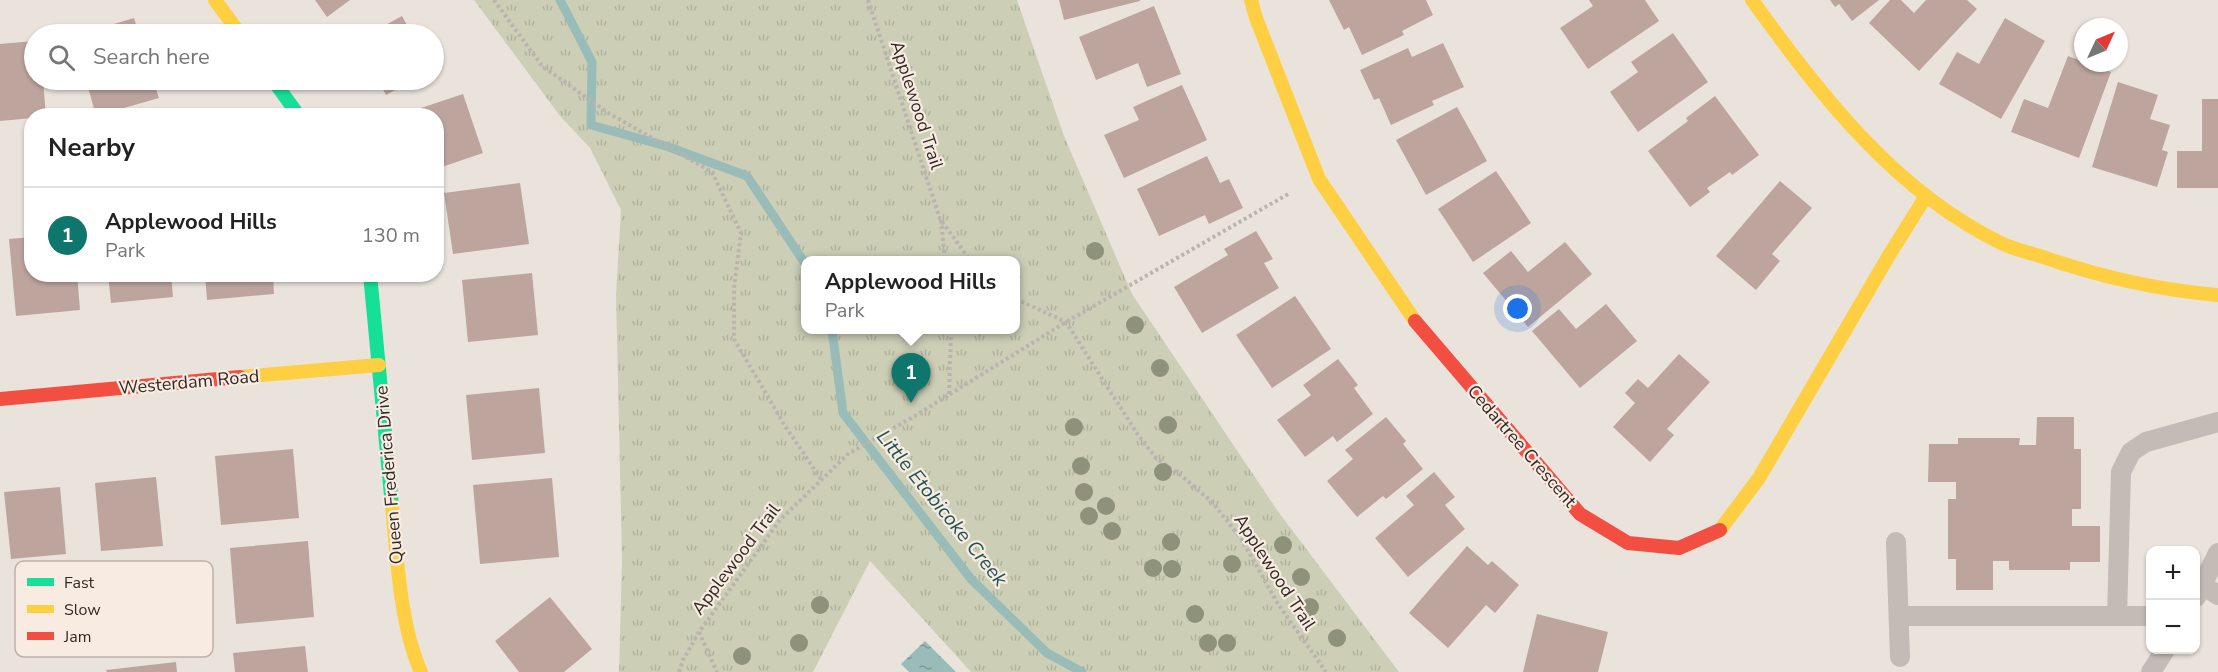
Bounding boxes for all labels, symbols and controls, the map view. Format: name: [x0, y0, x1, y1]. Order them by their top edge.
north arrow: [2074, 18, 2128, 72]
search box: [24, 24, 444, 90]
street label: Applewood Trail: [885, 38, 949, 173]
icon: search: [45, 41, 78, 74]
text: Search here: [93, 42, 210, 72]
text: Nearby: [48, 130, 135, 165]
text: Applewood Hills: [105, 207, 277, 237]
text: 1: [62, 222, 74, 249]
text: 130 m: [362, 222, 420, 249]
text: Park: [105, 237, 145, 264]
popup: [801, 256, 1020, 334]
text: Applewood Hills: [825, 267, 996, 297]
your location: [1503, 294, 1532, 323]
text: Park: [825, 297, 865, 324]
pin: 1: [892, 354, 930, 403]
street label: Westerdam Road: [118, 364, 260, 400]
street label: Cedartree Crescent: [1462, 380, 1582, 513]
street label: Queen Frederica Drive: [369, 385, 409, 565]
water label: Little Etobicoke Creek: [870, 424, 1014, 593]
street label: Applewood Trail: [686, 498, 786, 620]
street label: Applewood Trail: [1228, 509, 1322, 635]
map controls: [2146, 546, 2200, 654]
button: +: [2146, 546, 2200, 600]
legend: [15, 561, 213, 657]
text: Fast: [64, 572, 95, 594]
text: Slow: [64, 599, 101, 621]
button: −: [2146, 600, 2200, 654]
text: Jam: [63, 626, 91, 648]

